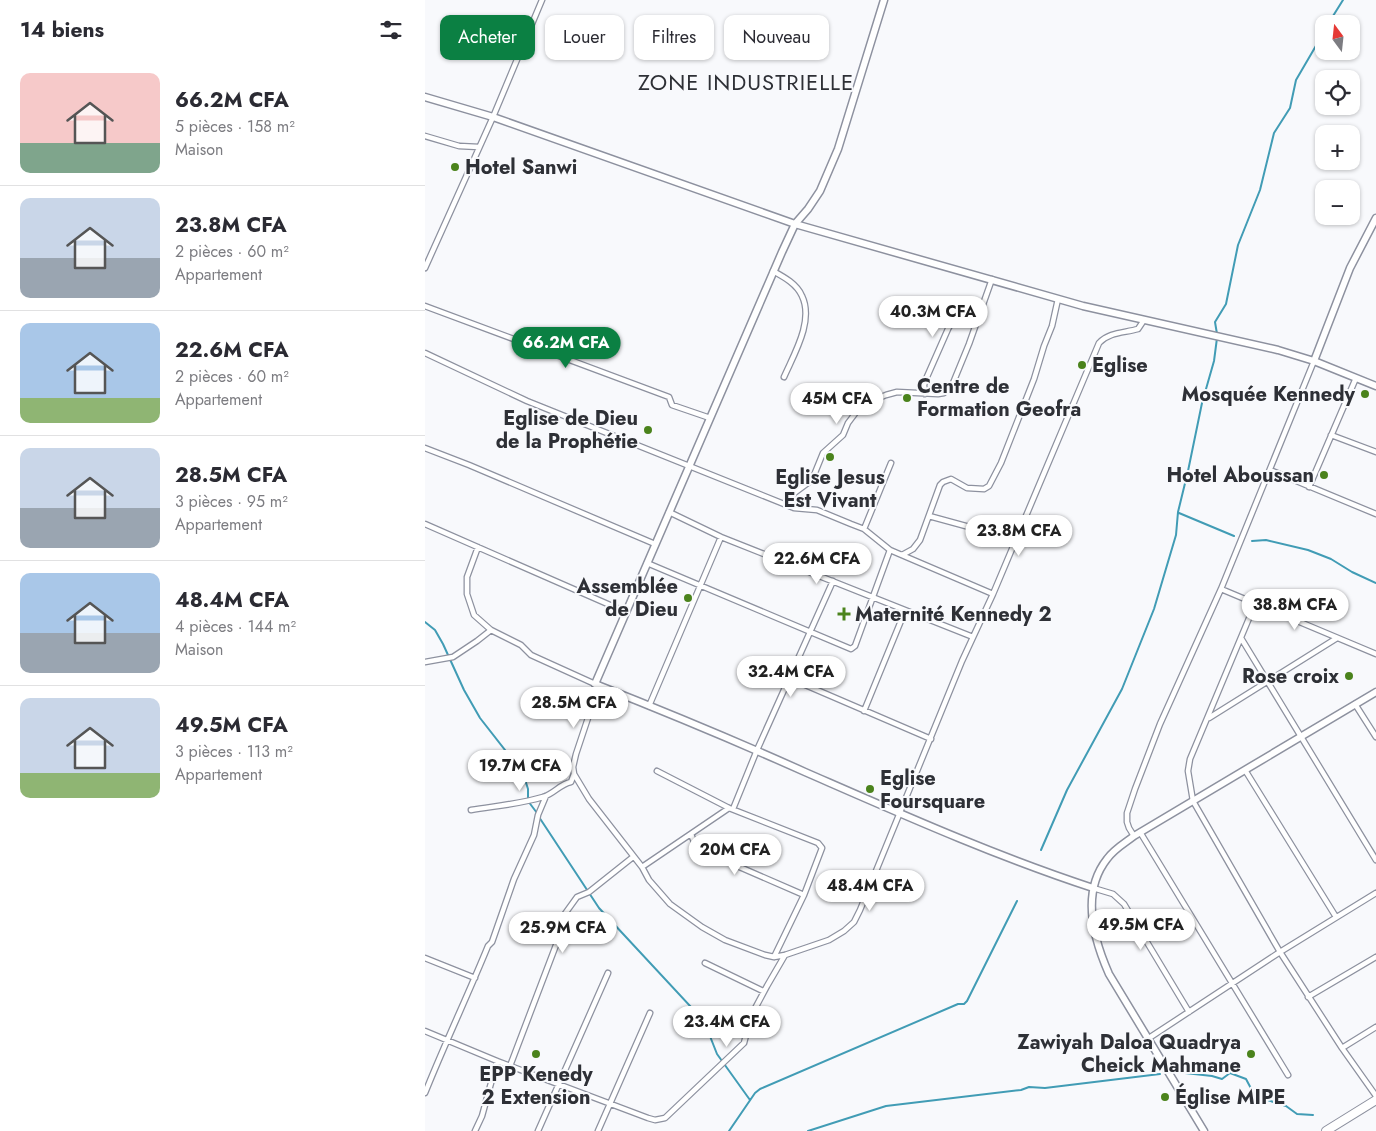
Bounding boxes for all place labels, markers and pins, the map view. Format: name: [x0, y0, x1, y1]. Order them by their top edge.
place label: Hotel Sanwi: [465, 153, 577, 182]
marker: Hotel Sanwi: [449, 161, 461, 173]
pin: 40.3M CFA: [876, 296, 990, 338]
pin: 66.2M CFA: [509, 326, 623, 369]
place label: Eglise: [1092, 351, 1148, 380]
marker: Eglise: [1076, 359, 1088, 371]
place label: Centre de Formation Geofra: [917, 372, 1081, 424]
place label: Mosquée Kennedy: [1181, 380, 1356, 409]
pin: 45M CFA: [791, 382, 883, 425]
marker: Mosquée Kennedy: [1359, 388, 1371, 400]
marker: Centre de Formation Geofra: [901, 392, 913, 404]
place label: Eglise de Dieu de la Prophétie: [496, 404, 638, 456]
marker: Eglise de Dieu de la Prophétie: [642, 424, 654, 436]
marker: Eglise Jesus Est Vivant: [824, 451, 836, 463]
place label: Hotel Aboussan: [1166, 461, 1314, 490]
place label: Eglise Jesus Est Vivant: [775, 463, 885, 515]
marker: Hotel Aboussan: [1318, 469, 1330, 481]
pin: 23.8M CFA: [962, 514, 1076, 557]
pin: 22.6M CFA: [760, 542, 874, 585]
place label: Assemblée de Dieu: [576, 572, 678, 624]
pin: 38.8M CFA: [1238, 588, 1352, 631]
marker: Assemblée de Dieu: [682, 592, 694, 604]
place label: Maternité Kennedy 2: [855, 600, 1052, 629]
marker: Maternité Kennedy 2: [837, 607, 851, 621]
pin: 32.4M CFA: [734, 656, 848, 698]
place label: Rose croix: [1242, 662, 1339, 691]
marker: Rose croix: [1343, 670, 1355, 682]
pin: 28.5M CFA: [517, 686, 631, 729]
pin: 19.7M CFA: [463, 750, 577, 792]
place label: Eglise Foursquare: [880, 764, 985, 816]
marker: Eglise Foursquare: [864, 783, 876, 795]
pin: 20M CFA: [689, 834, 781, 876]
pin: 48.4M CFA: [813, 870, 927, 912]
pin: 49.5M CFA: [1084, 908, 1198, 951]
pin: 25.9M CFA: [506, 912, 620, 954]
pin: 23.4M CFA: [670, 1006, 784, 1048]
place label: Zawiyah Daloa Quadrya Cheick Mahmane: [1017, 1028, 1241, 1080]
marker: EPP Kenedy 2 Extension: [530, 1048, 542, 1060]
marker: Zawiyah Daloa Quadrya Cheick Mahmane: [1245, 1048, 1257, 1060]
place label: EPP Kenedy 2 Extension: [479, 1060, 593, 1112]
place label: Église MIPE: [1175, 1082, 1286, 1112]
marker: Église MIPE: [1159, 1091, 1171, 1103]

